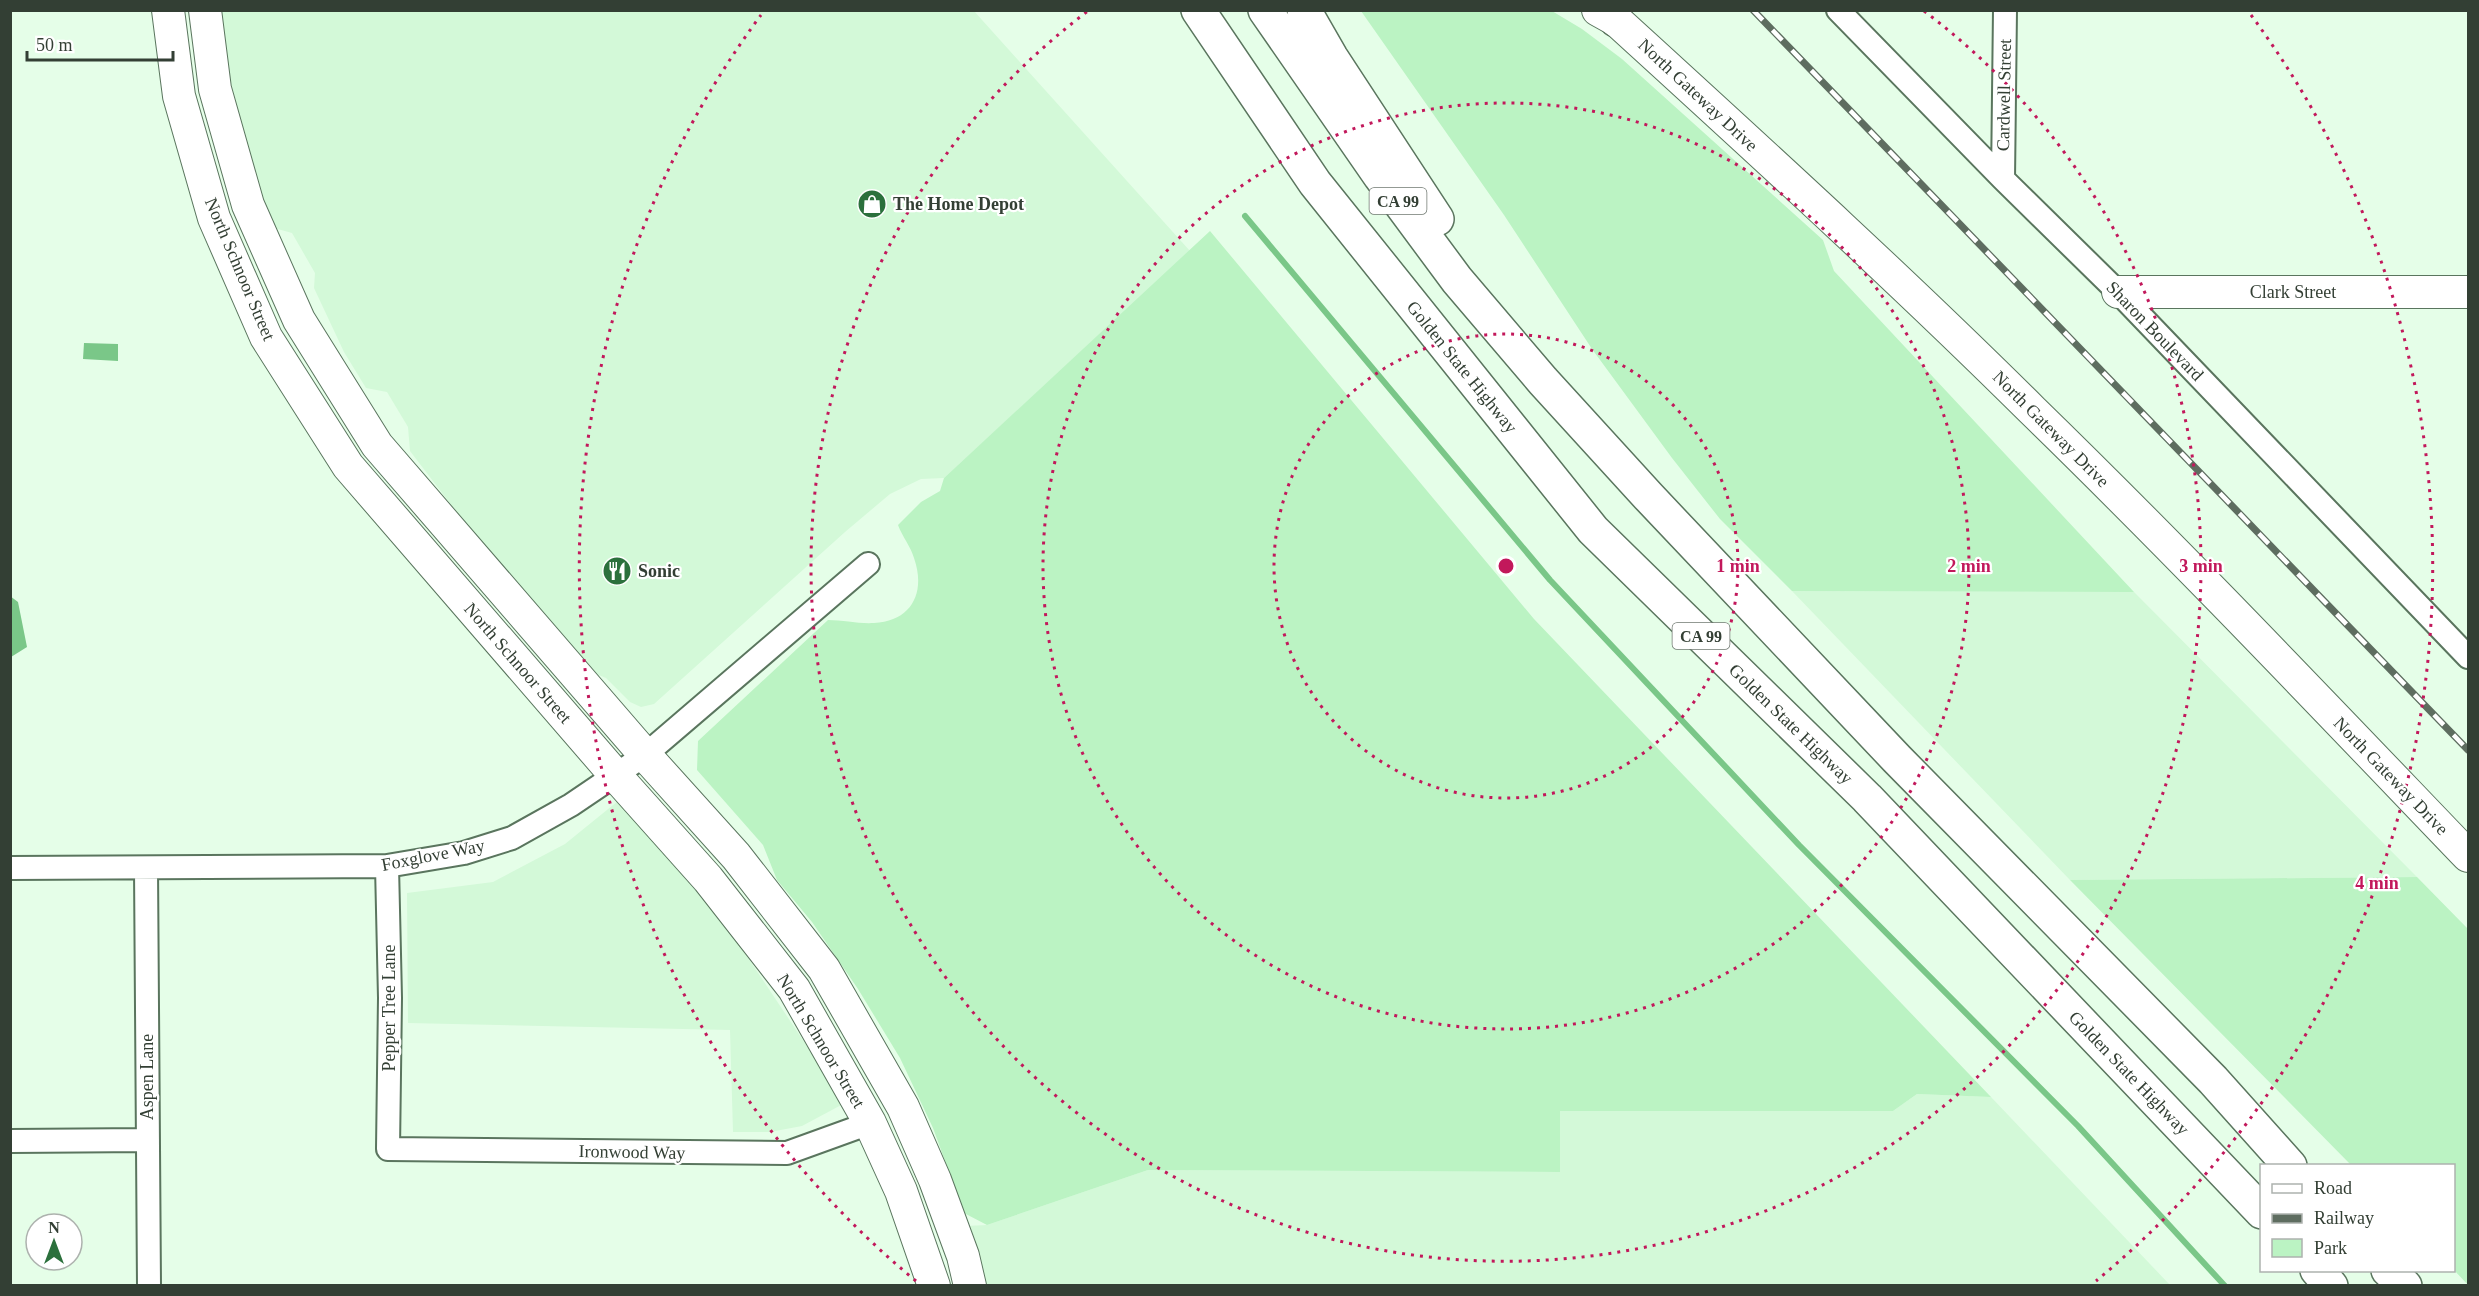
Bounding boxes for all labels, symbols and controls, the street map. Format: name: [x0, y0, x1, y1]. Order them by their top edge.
scale bar: [27, 24, 172, 62]
text: 50 m: [36, 35, 73, 55]
street label: North Gateway Drive: [1634, 35, 1762, 155]
street label: Cardwell Street: [1993, 39, 2015, 151]
shop icon: The Home Depot: [856, 188, 888, 220]
road number: CA 99: [1370, 188, 1426, 214]
place label: The Home Depot: [893, 194, 1024, 214]
street label: North Schnoor Street: [201, 195, 279, 343]
street label: Sharon Boulevard: [2102, 277, 2208, 385]
street label: Clark Street: [2250, 282, 2336, 302]
street label: Golden State Highway: [1403, 297, 1521, 437]
street label: North Gateway Drive: [1989, 367, 2113, 491]
restaurant icon: Sonic: [601, 555, 633, 587]
centre of rings: [1496, 556, 1516, 576]
text: 1 min: [1716, 556, 1760, 576]
text: 2 min: [1947, 556, 1991, 576]
text: 3 min: [2179, 556, 2223, 576]
place label: Sonic: [638, 561, 680, 581]
street label: North Schnoor Street: [460, 599, 576, 727]
road number: CA 99: [1672, 623, 1730, 649]
street label: Golden State Highway: [1725, 660, 1857, 788]
street label: North Gateway Drive: [2330, 713, 2452, 839]
street label: Foxglove Way: [380, 835, 486, 875]
text: 4 min: [2355, 873, 2399, 893]
street label: Pepper Tree Lane: [379, 945, 399, 1071]
street label: North Schnoor Street: [773, 970, 869, 1112]
street label: Golden State Highway: [2065, 1007, 2193, 1139]
street label: Aspen Lane: [137, 1034, 157, 1120]
street label: Ironwood Way: [578, 1141, 686, 1163]
legend: [2260, 1164, 2455, 1272]
text: Road: [2314, 1178, 2352, 1198]
text: Railway: [2314, 1208, 2374, 1228]
north arrow: [24, 1212, 84, 1272]
text: N: [48, 1219, 60, 1236]
text: Park: [2314, 1238, 2347, 1258]

